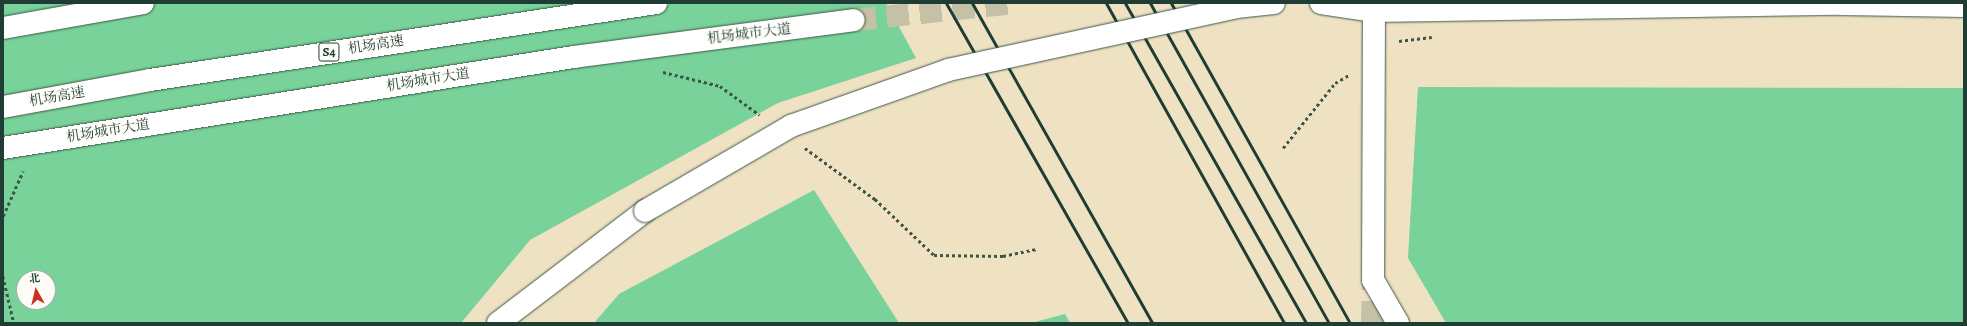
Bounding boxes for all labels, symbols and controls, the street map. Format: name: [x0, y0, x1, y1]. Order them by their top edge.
street label: 机场城市大道: [706, 21, 792, 47]
street label: 机场高速: [347, 32, 405, 58]
road number: S4: [318, 41, 340, 63]
street label: 机场城市大道: [385, 65, 471, 95]
street label: 机场高速: [28, 84, 86, 110]
street label: 机场城市大道: [65, 116, 151, 146]
north arrow: [16, 270, 56, 310]
text: 北: [28, 270, 41, 287]

